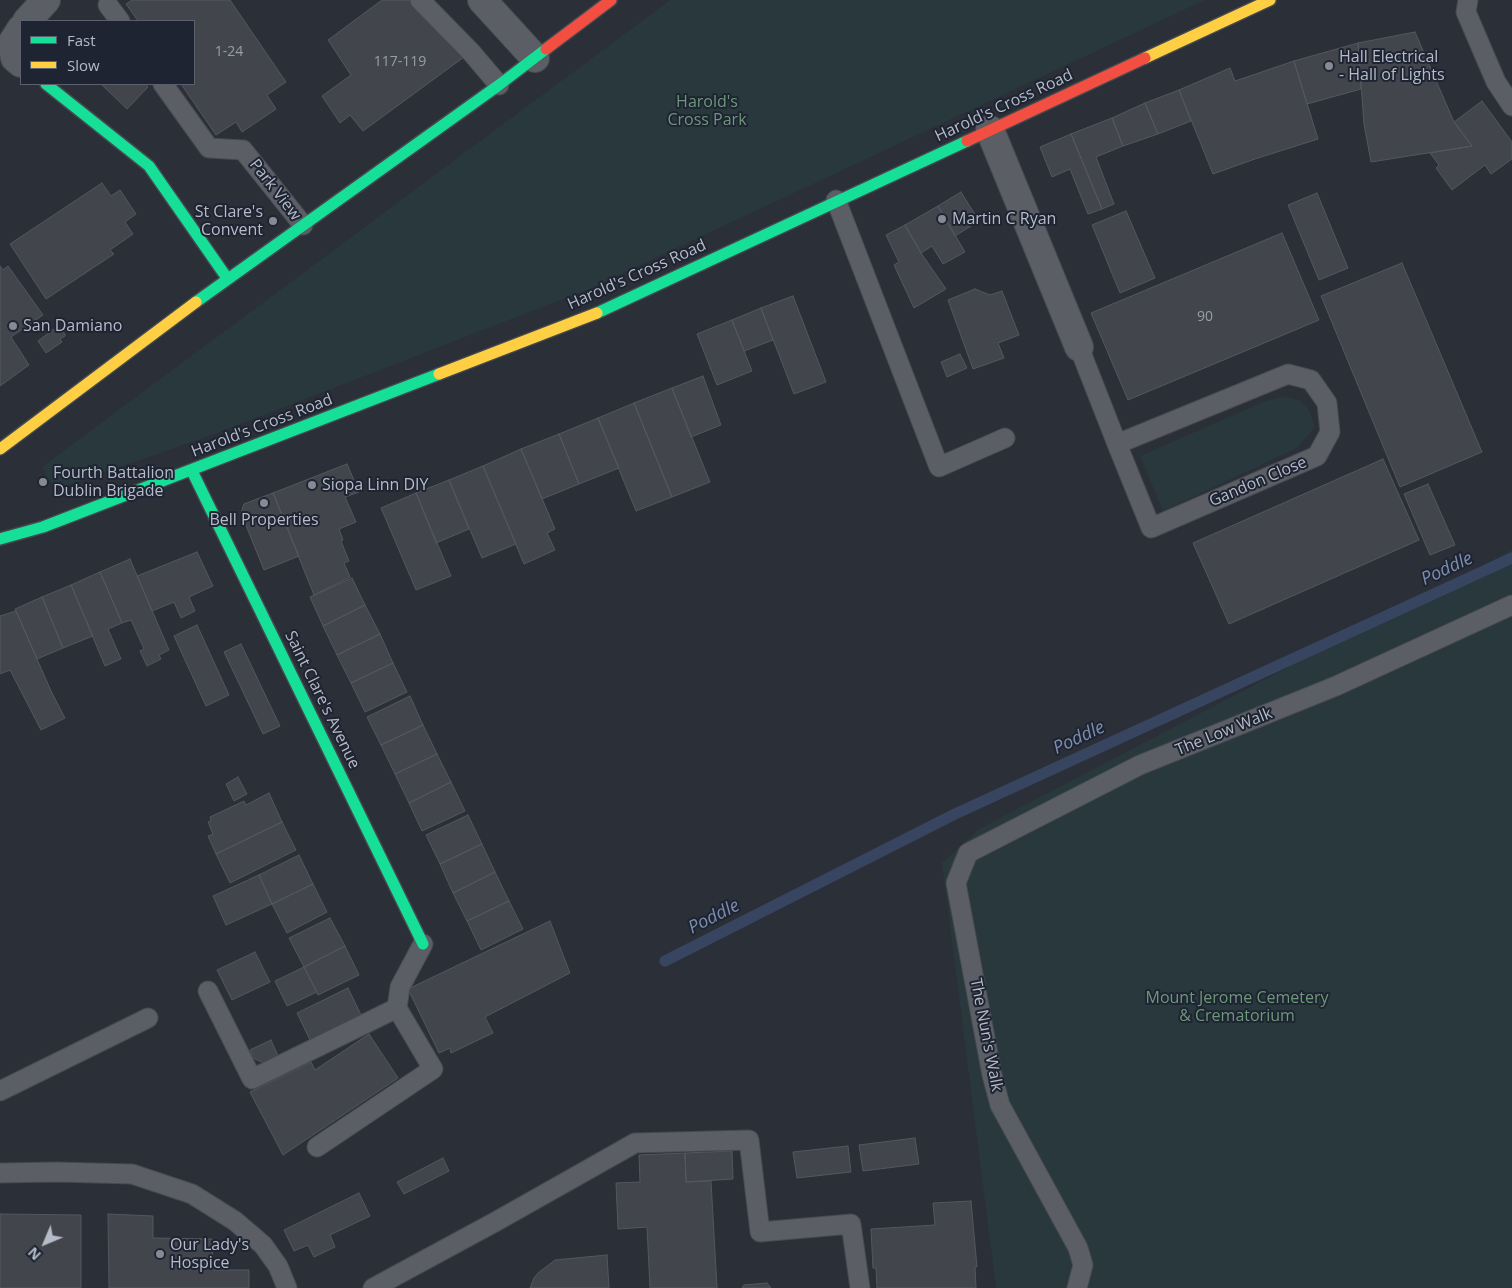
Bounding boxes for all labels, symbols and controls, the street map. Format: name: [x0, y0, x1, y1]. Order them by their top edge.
legend: [20, 20, 195, 85]
text: Fast: [67, 30, 96, 50]
house number: 1-24: [215, 44, 243, 60]
place label: Hall Electrical - Hall of Lights: [1339, 47, 1445, 85]
house number: 117-119: [374, 54, 426, 70]
text: Slow: [67, 55, 100, 75]
marker: Hall Electrical - Hall of Lights: [1323, 60, 1335, 72]
street label: Harold's Cross Road: [932, 66, 1076, 146]
park label: Harold's Cross Park: [667, 92, 747, 130]
street label: Park View: [245, 155, 305, 225]
place label: St Clare's Convent: [195, 202, 263, 240]
place label: Martin C Ryan: [952, 209, 1056, 229]
marker: Martin C Ryan: [936, 213, 948, 225]
marker: St Clare's Convent: [267, 215, 279, 227]
street label: Harold's Cross Road: [565, 236, 709, 314]
house number: 90: [1197, 309, 1213, 325]
place label: San Damiano: [23, 316, 122, 336]
marker: San Damiano: [7, 320, 19, 332]
street label: Harold's Cross Road: [189, 390, 335, 462]
street label: Gandon Close: [1206, 453, 1310, 511]
place label: Fourth Battalion Dublin Brigade: [53, 463, 174, 501]
place label: Siopa Linn DIY: [322, 475, 428, 495]
marker: Fourth Battalion Dublin Brigade: [37, 476, 49, 488]
marker: Siopa Linn DIY: [306, 479, 318, 491]
marker: Bell Properties: [258, 497, 270, 509]
place label: Bell Properties: [209, 510, 319, 530]
water label: Poddle: [1418, 548, 1476, 590]
street label: Saint Clare's Avenue: [280, 628, 364, 772]
street label: The Low Walk: [1173, 704, 1275, 760]
water label: Poddle: [1050, 717, 1108, 759]
water label: Poddle: [685, 895, 743, 939]
street label: The Nun's Walk: [966, 977, 1006, 1093]
park label: Mount Jerome Cemetery & Crematorium: [1146, 988, 1328, 1026]
north arrow: [20, 1218, 70, 1268]
place label: Our Lady's Hospice: [170, 1235, 249, 1273]
text: N: [23, 1243, 45, 1265]
marker: Our Lady's Hospice: [154, 1248, 166, 1260]

